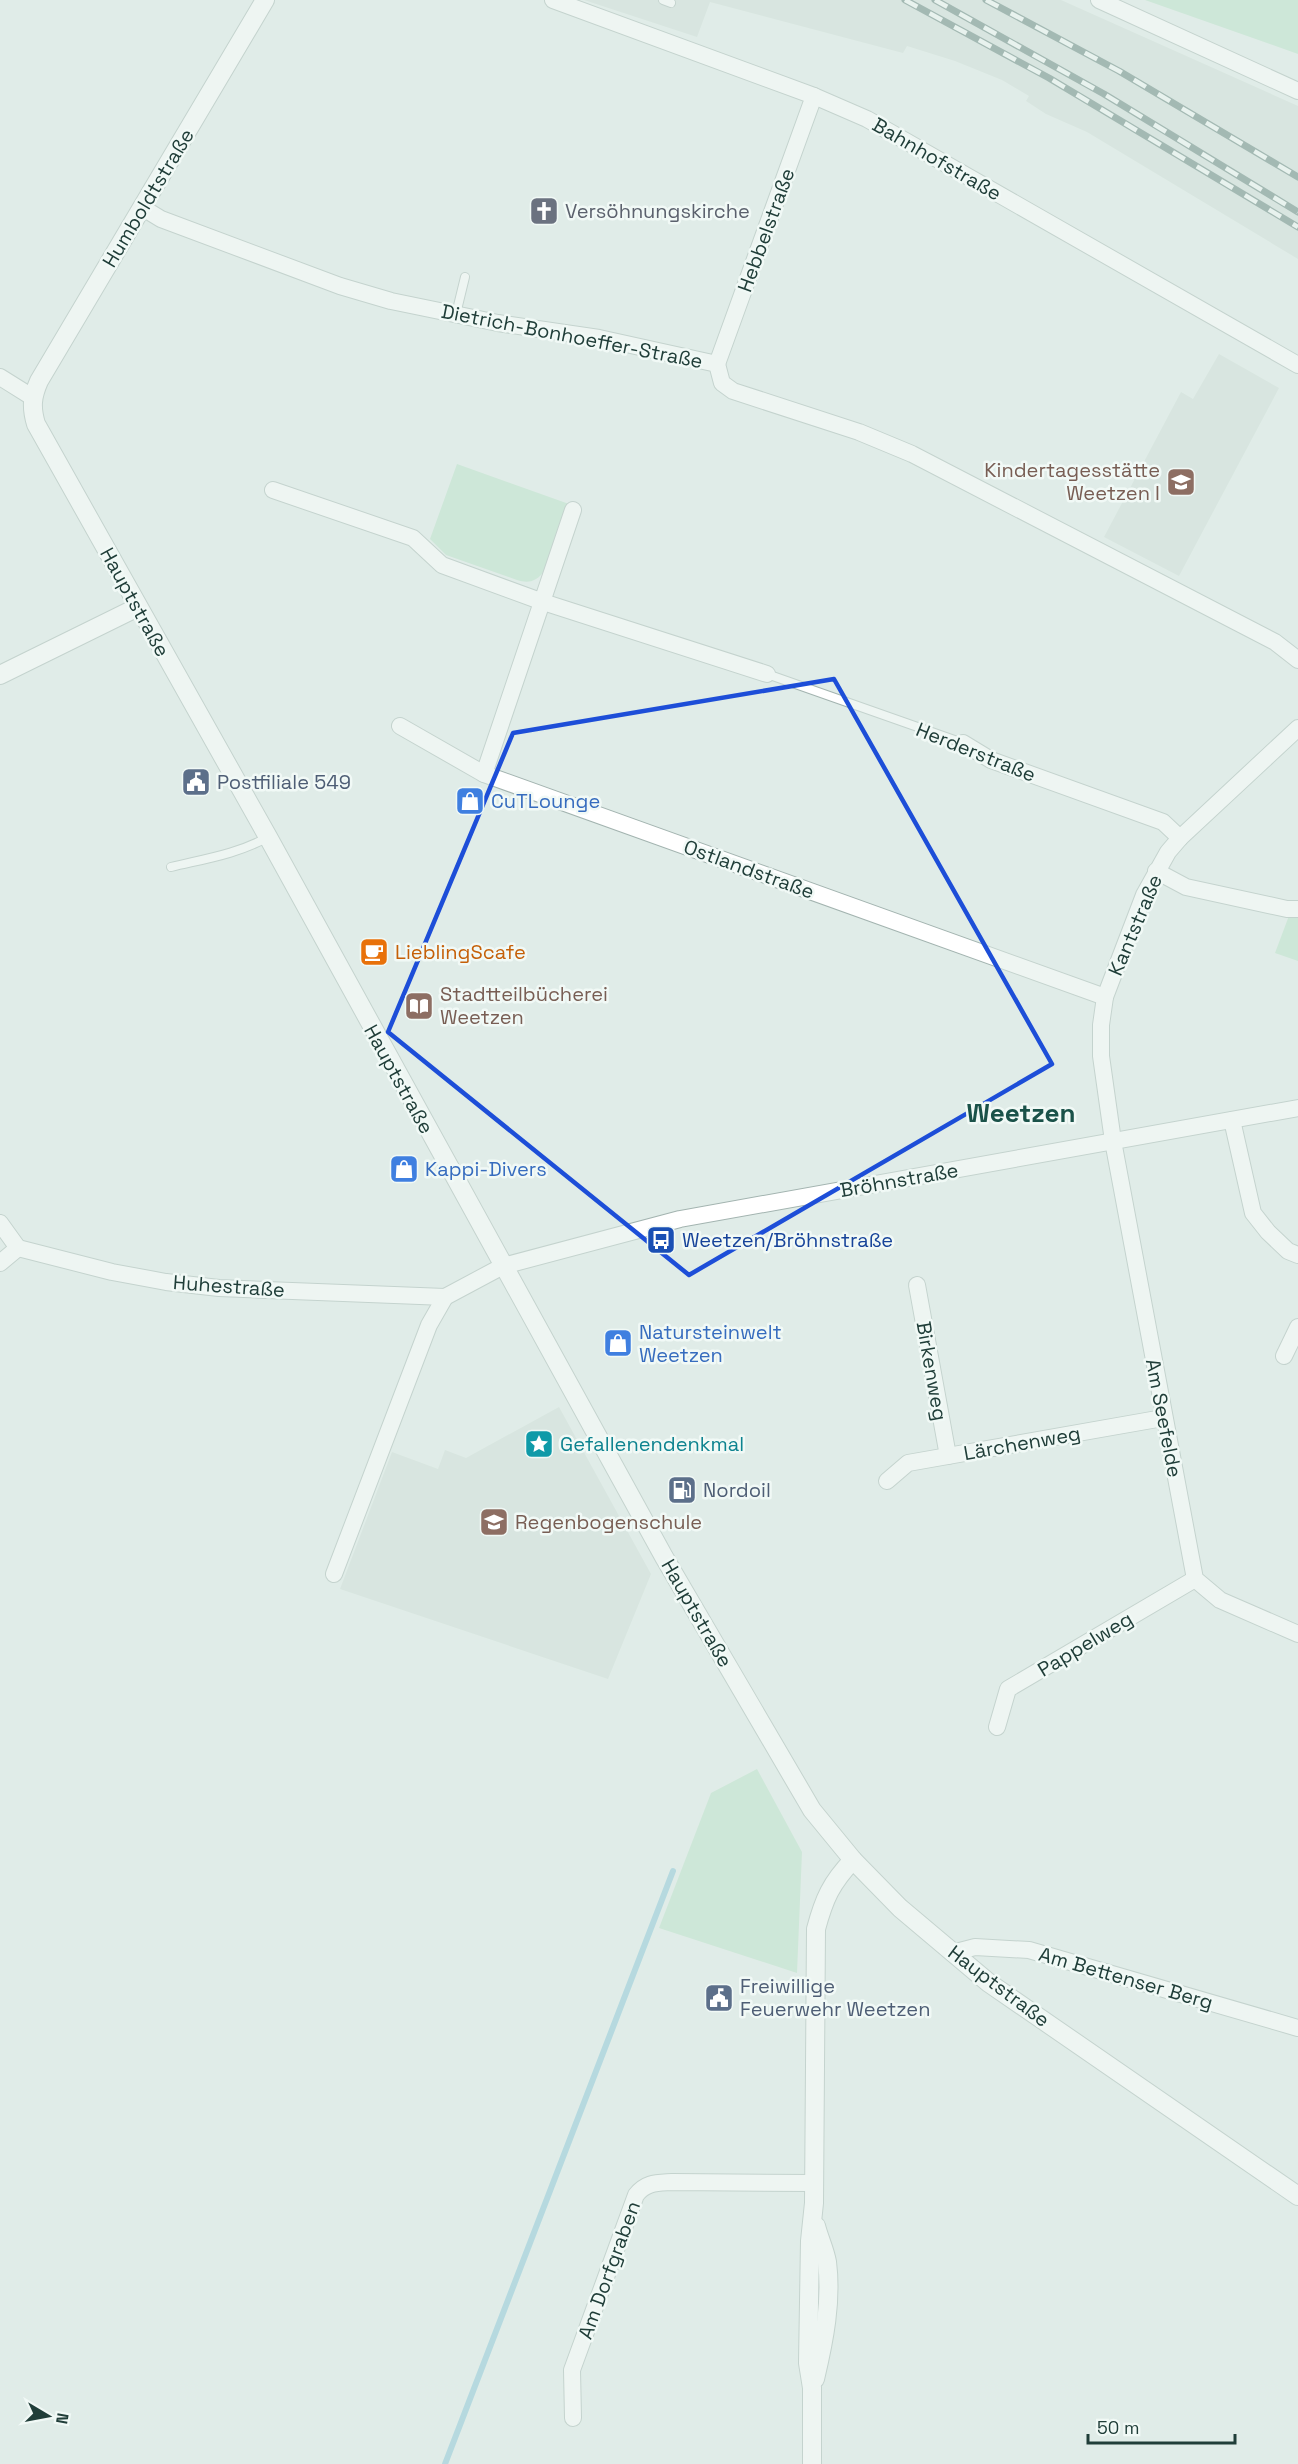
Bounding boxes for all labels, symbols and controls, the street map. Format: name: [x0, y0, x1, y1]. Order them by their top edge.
street label: Bahnhofstraße: [868, 112, 1006, 206]
street label: Humboldtstraße: [96, 124, 200, 272]
street label: Hebbelstraße: [732, 164, 800, 296]
church icon: Versöhnungskirche: [528, 195, 560, 227]
place label: Versöhnungskirche: [565, 198, 750, 224]
street label: Dietrich-Bonhoeffer-Straße: [439, 298, 705, 374]
place label: Kindertagesstätte Weetzen I: [984, 457, 1160, 506]
school or university icon: Kindertagesstätte Weetzen I: [1165, 466, 1197, 498]
street label: Hauptstraße: [94, 543, 176, 661]
street label: Herderstraße: [912, 716, 1040, 788]
public building icon: Postfiliale 549: [180, 766, 212, 798]
place label: Postfiliale 549: [217, 769, 351, 795]
shop icon: CuTLounge: [454, 785, 486, 817]
place label: CuTLounge: [491, 788, 600, 814]
street label: Ostlandstraße: [680, 833, 818, 905]
street label: Kantstraße: [1102, 870, 1168, 980]
cafe icon: LieblingScafe: [358, 936, 390, 968]
place label: LieblingScafe: [395, 939, 526, 965]
place label: Stadtteilbücherei Weetzen: [440, 981, 608, 1030]
library icon: Stadtteilbücherei Weetzen: [403, 990, 435, 1022]
street label: Hauptstraße: [358, 1020, 440, 1138]
district label: Weetzen: [967, 1096, 1075, 1130]
shop icon: Kappi-Divers: [388, 1153, 420, 1185]
place label: Kappi-Divers: [425, 1156, 547, 1182]
street label: Bröhnstraße: [838, 1157, 960, 1203]
bus stop icon: Weetzen/Bröhnstraße: [645, 1224, 677, 1256]
place label: Weetzen/Bröhnstraße: [682, 1227, 893, 1253]
street label: Huhestraße: [172, 1269, 286, 1303]
place label: Natursteinwelt Weetzen: [639, 1319, 782, 1368]
street label: Birkenweg: [910, 1319, 954, 1423]
shop icon: Natursteinwelt Weetzen: [602, 1327, 634, 1359]
street label: Am Seefelde: [1140, 1356, 1188, 1480]
street label: Lärchenweg: [961, 1420, 1083, 1466]
place icon: Gefallenendenkmal: [523, 1428, 555, 1460]
place label: Gefallenendenkmal: [560, 1431, 744, 1457]
fuel station icon: Nordoil: [666, 1474, 698, 1506]
place label: Nordoil: [703, 1477, 771, 1503]
school or university icon: Regenbogenschule: [478, 1506, 510, 1538]
place label: Regenbogenschule: [515, 1509, 702, 1535]
street label: Hauptstraße: [656, 1554, 738, 1672]
street label: Pappelweg: [1033, 1605, 1137, 1683]
street label: Hauptstraße: [943, 1939, 1055, 2033]
street label: Am Bettenser Berg: [1036, 1941, 1216, 2015]
place label: Freiwillige Feuerwehr Weetzen: [740, 1973, 930, 2022]
public building icon: Freiwillige Feuerwehr Weetzen: [703, 1982, 735, 2014]
street label: Am Dorfgraben: [572, 2197, 646, 2343]
north arrow: [18, 2386, 78, 2446]
scale bar: [1088, 2407, 1235, 2445]
text: N: [51, 2411, 74, 2426]
text: 50 m: [1097, 2416, 1139, 2439]

